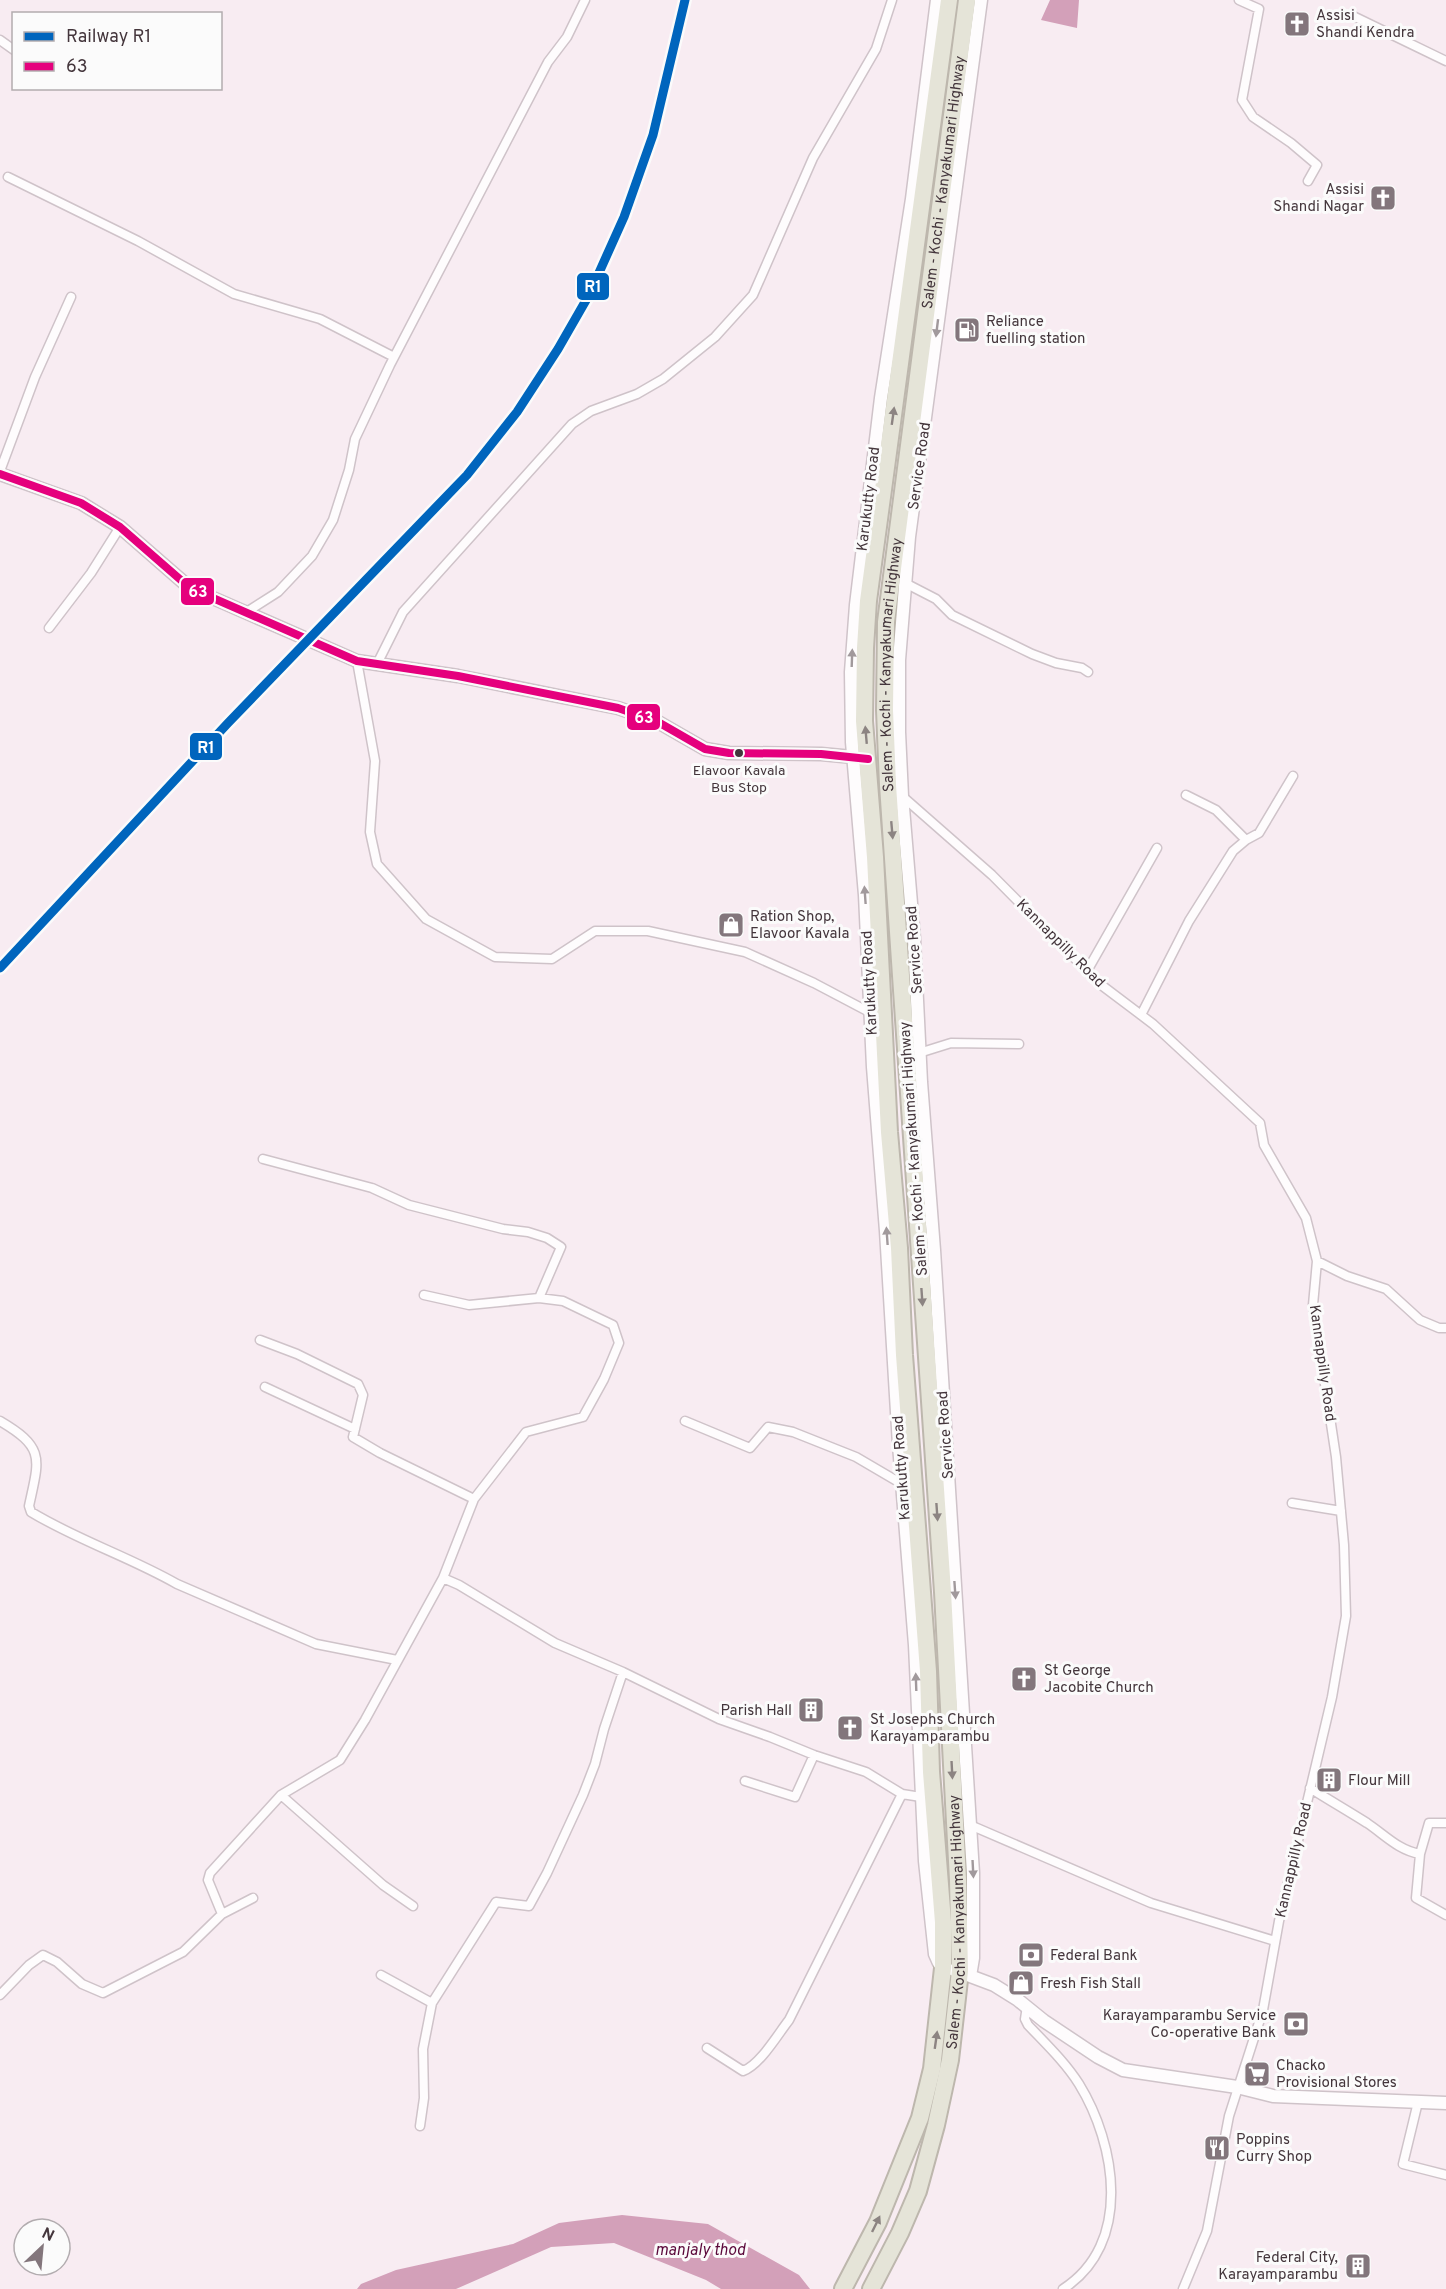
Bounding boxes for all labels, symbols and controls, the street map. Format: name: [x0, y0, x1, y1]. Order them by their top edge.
place label: Assisi Shandi Kendra: [1316, 7, 1414, 43]
church icon: Assisi Shandi Kendra: [1282, 9, 1312, 39]
legend: [12, 12, 222, 90]
text: Railway R1: [66, 26, 151, 49]
street label: Salem - Kochi - Kanyakumari Highway: [919, 55, 971, 310]
text: 63: [66, 56, 88, 79]
place label: Assisi Shandi Nagar: [1273, 181, 1364, 217]
church icon: Assisi Shandi Nagar: [1368, 183, 1398, 213]
line badge: R1: [576, 272, 610, 301]
text: R1: [584, 278, 602, 298]
place label: Reliance fuelling station: [986, 313, 1085, 349]
fuel station icon: Reliance fuelling station: [952, 315, 982, 345]
one-way arrow: [932, 319, 941, 338]
one-way arrow: [888, 406, 898, 425]
street label: Service Road: [905, 421, 936, 511]
street label: Karukutty Road: [854, 446, 885, 553]
street label: Salem - Kochi - Kanyakumari Highway: [877, 537, 908, 793]
line badge: 63: [180, 577, 215, 606]
text: 63: [188, 583, 208, 603]
one-way arrow: [847, 649, 856, 668]
line badge: 63: [626, 703, 661, 731]
text: 63: [634, 709, 654, 729]
one-way arrow: [861, 725, 870, 744]
line badge: R1: [189, 732, 223, 761]
text: R1: [197, 739, 215, 759]
marker: Elavoor Kavala Bus Stop: [733, 747, 745, 759]
place label: Elavoor Kavala Bus Stop: [693, 763, 785, 797]
one-way arrow: [887, 820, 897, 839]
one-way arrow: [860, 885, 870, 904]
street label: Kannappilly Road: [1012, 896, 1108, 992]
street label: Service Road: [903, 905, 928, 995]
place label: Ration Shop, Elavoor Kavala: [750, 908, 849, 944]
shop icon: Ration Shop, Elavoor Kavala: [716, 910, 746, 940]
street label: Karukutty Road: [858, 930, 883, 1036]
street label: Salem - Kochi - Kanyakumari Highway: [896, 1021, 933, 1277]
one-way arrow: [882, 1226, 891, 1245]
one-way arrow: [918, 1287, 927, 1306]
street label: Kannappilly Road: [1304, 1304, 1339, 1423]
street label: Service Road: [934, 1390, 959, 1480]
street label: Karukutty Road: [889, 1415, 916, 1521]
one-way arrow: [932, 1503, 942, 1522]
one-way arrow: [951, 1581, 960, 1600]
place label: St George Jacobite Church: [1044, 1662, 1154, 1698]
church icon: St George Jacobite Church: [1009, 1664, 1039, 1694]
one-way arrow: [912, 1672, 921, 1691]
building icon: Parish Hall: [796, 1695, 826, 1725]
place label: Parish Hall: [720, 1702, 792, 1721]
place label: St Josephs Church Karayamparambu: [870, 1711, 995, 1747]
church icon: St Josephs Church Karayamparambu: [835, 1713, 865, 1743]
one-way arrow: [947, 1760, 956, 1779]
building icon: Flour Mill: [1314, 1765, 1344, 1795]
place label: Flour Mill: [1348, 1772, 1410, 1791]
street label: Salem - Kochi - Kanyakumari Highway: [943, 1794, 971, 2051]
street label: Kannappilly Road: [1272, 1801, 1317, 1920]
one-way arrow: [968, 1859, 977, 1878]
bank icon: Federal Bank: [1016, 1940, 1046, 1970]
place label: Federal Bank: [1050, 1947, 1138, 1966]
shop icon: Fresh Fish Stall: [1006, 1968, 1036, 1998]
place label: Fresh Fish Stall: [1040, 1975, 1141, 1994]
place label: Karayamparambu Service Co-operative Bank: [1103, 2007, 1276, 2043]
bank icon: Karayamparambu Service Co-operative Bank: [1281, 2009, 1311, 2039]
one-way arrow: [931, 2030, 940, 2049]
place label: Chacko Provisional Stores: [1276, 2057, 1397, 2093]
supermarket icon: Chacko Provisional Stores: [1242, 2059, 1272, 2089]
place label: Poppins Curry Shop: [1236, 2131, 1312, 2167]
restaurant icon: Poppins Curry Shop: [1202, 2133, 1232, 2163]
one-way arrow: [872, 2216, 881, 2233]
north arrow: [12, 2217, 72, 2277]
text: N: [38, 2224, 57, 2247]
water label: manjaly thod: [655, 2241, 746, 2261]
place label: Federal City, Karayamparambu: [1218, 2249, 1338, 2285]
building icon: Federal City, Karayamparambu: [1343, 2251, 1373, 2281]

